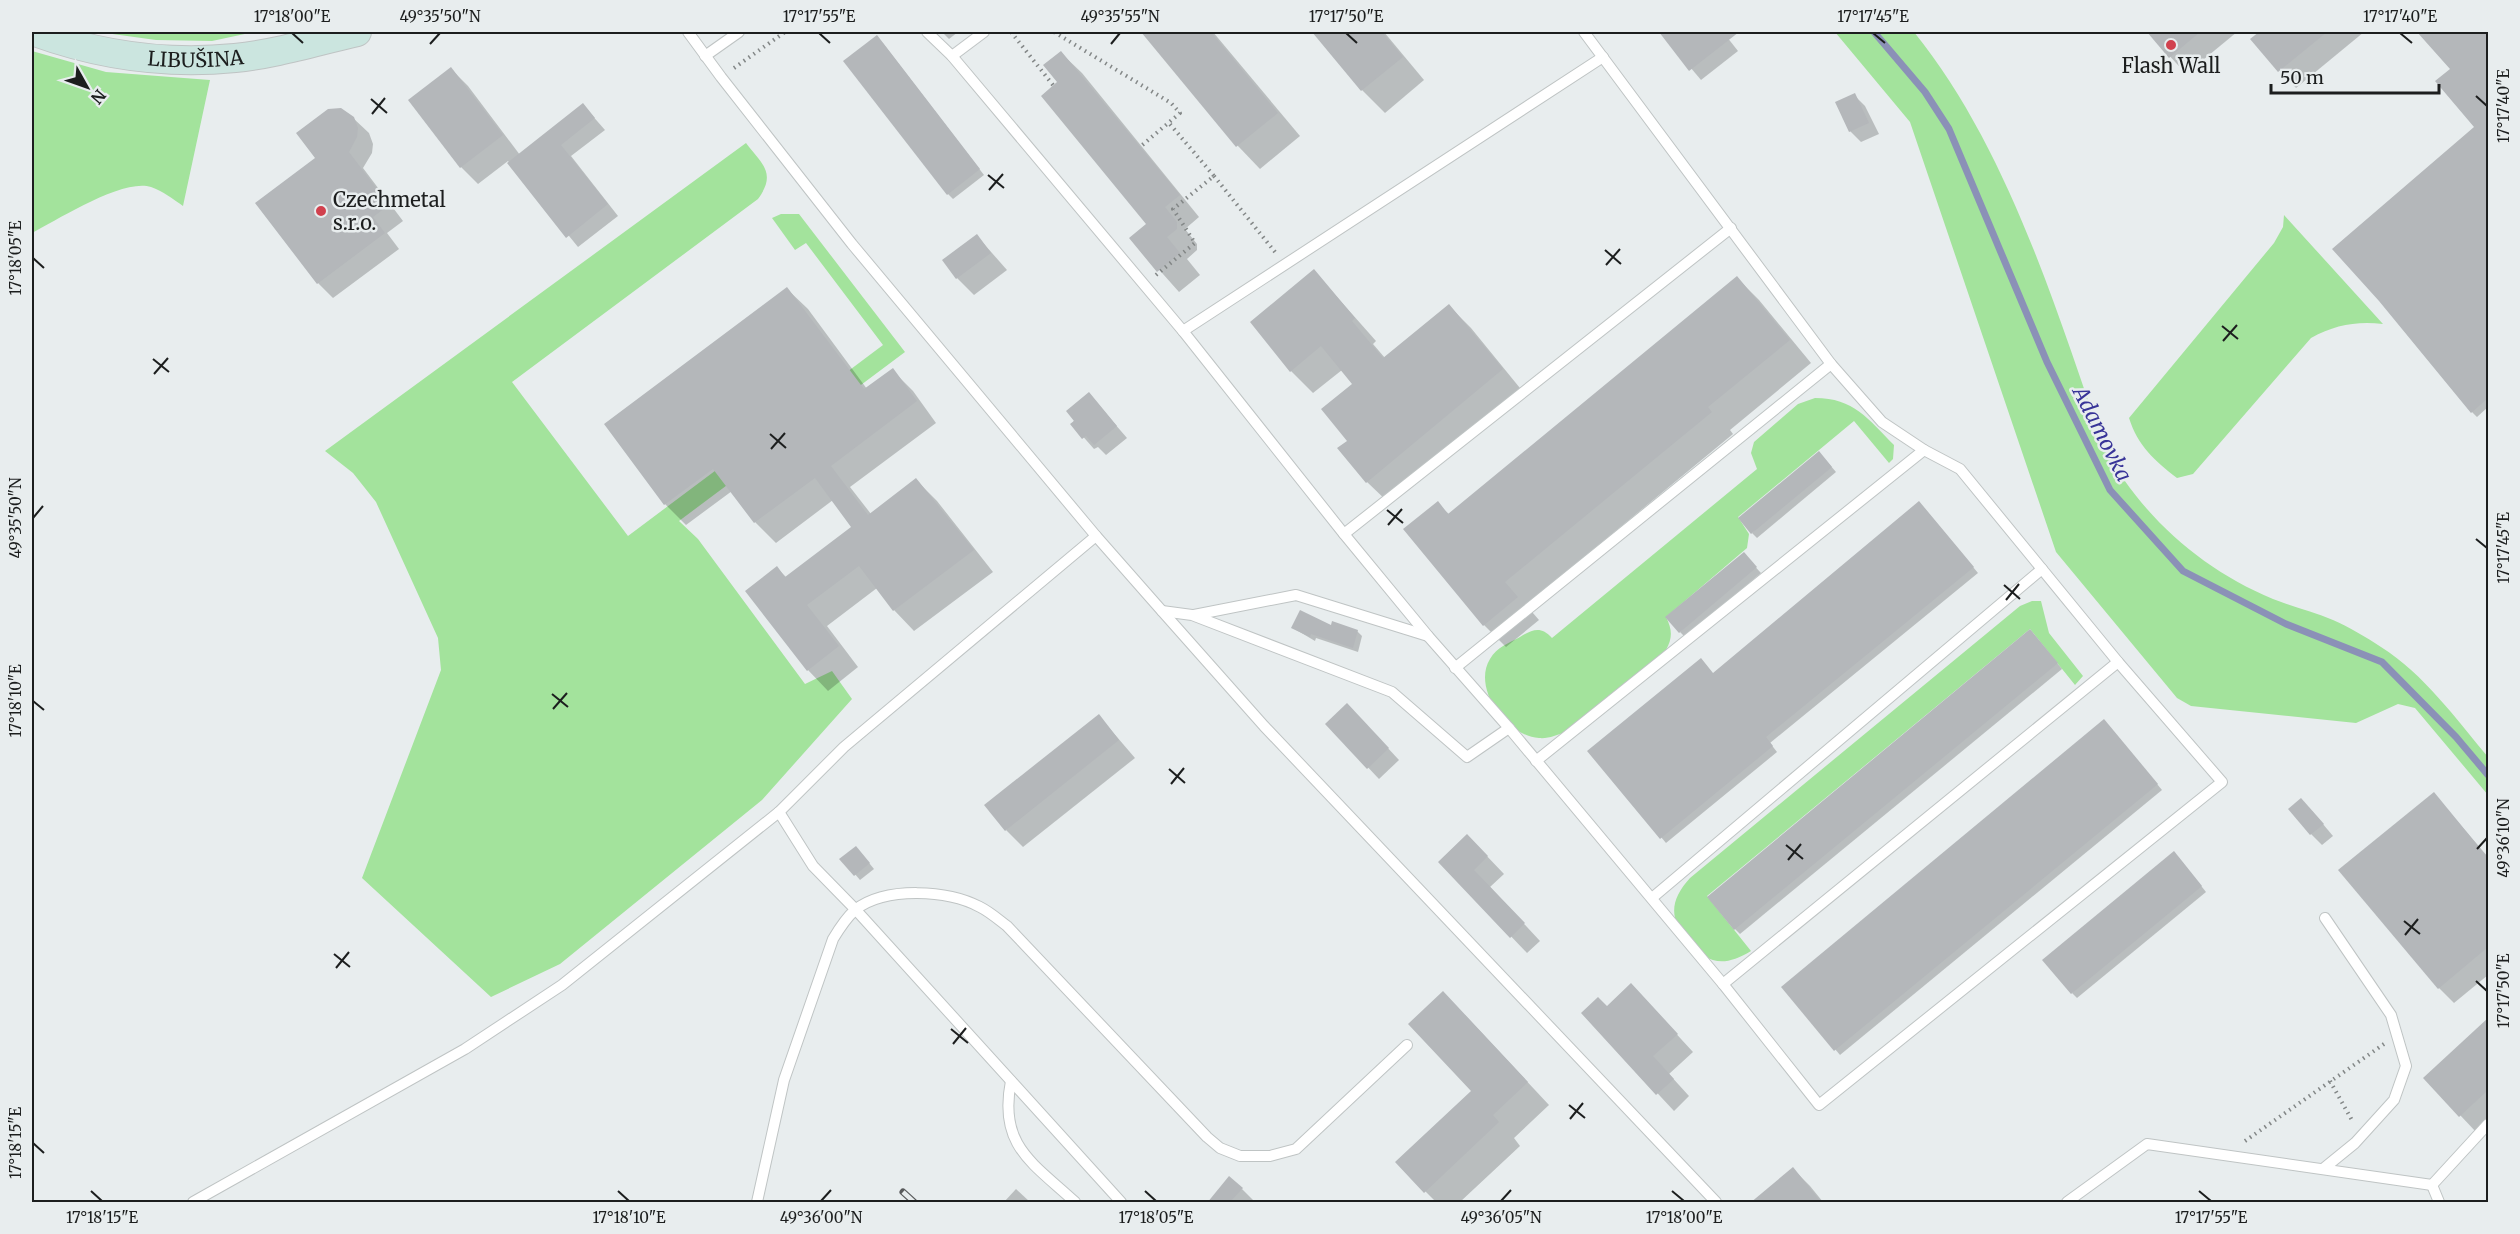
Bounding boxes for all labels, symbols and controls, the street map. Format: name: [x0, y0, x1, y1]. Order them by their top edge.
text: 17°18'00"E: [254, 7, 331, 26]
text: 49°35'50"N: [400, 7, 481, 26]
text: 17°17'55"E: [783, 7, 856, 26]
text: 49°35'55"N: [1080, 7, 1160, 26]
text: 17°17'50"E: [1309, 7, 1384, 26]
text: 17°17'45"E: [1837, 7, 1909, 26]
text: 17°17'40"E: [2363, 7, 2437, 26]
marker: Flash Wall: [2164, 38, 2178, 52]
street label: LIBUŠINA: [147, 44, 246, 72]
place label: Flash Wall: [2121, 53, 2221, 78]
north arrow: [57, 57, 117, 117]
scale bar: [2271, 57, 2439, 95]
text: 50 m: [2280, 66, 2324, 89]
text: 17°17'40"E: [2494, 69, 2513, 143]
text: N: [87, 85, 110, 108]
place label: Czechmetal s.r.o.: [333, 187, 446, 235]
marker: Czechmetal s.r.o.: [314, 204, 328, 218]
text: 17°18'05"E: [6, 220, 25, 295]
water label: Adamovka: [2066, 380, 2138, 486]
text: 49°35'50"N: [6, 477, 25, 558]
text: 17°17'45"E: [2494, 512, 2513, 584]
text: 17°18'10"E: [6, 664, 25, 738]
text: 49°36'10"N: [2494, 798, 2513, 878]
text: 17°17'50"E: [2494, 953, 2513, 1028]
text: 17°18'15"E: [6, 1106, 25, 1179]
text: 17°18'15"E: [66, 1208, 139, 1227]
text: 17°18'10"E: [592, 1208, 666, 1227]
text: 49°36'00"N: [780, 1208, 863, 1227]
text: 17°18'05"E: [1119, 1208, 1194, 1227]
text: 49°36'05"N: [1460, 1208, 1542, 1227]
text: 17°18'00"E: [1646, 1208, 1723, 1227]
text: 17°17'55"E: [2175, 1208, 2248, 1227]

